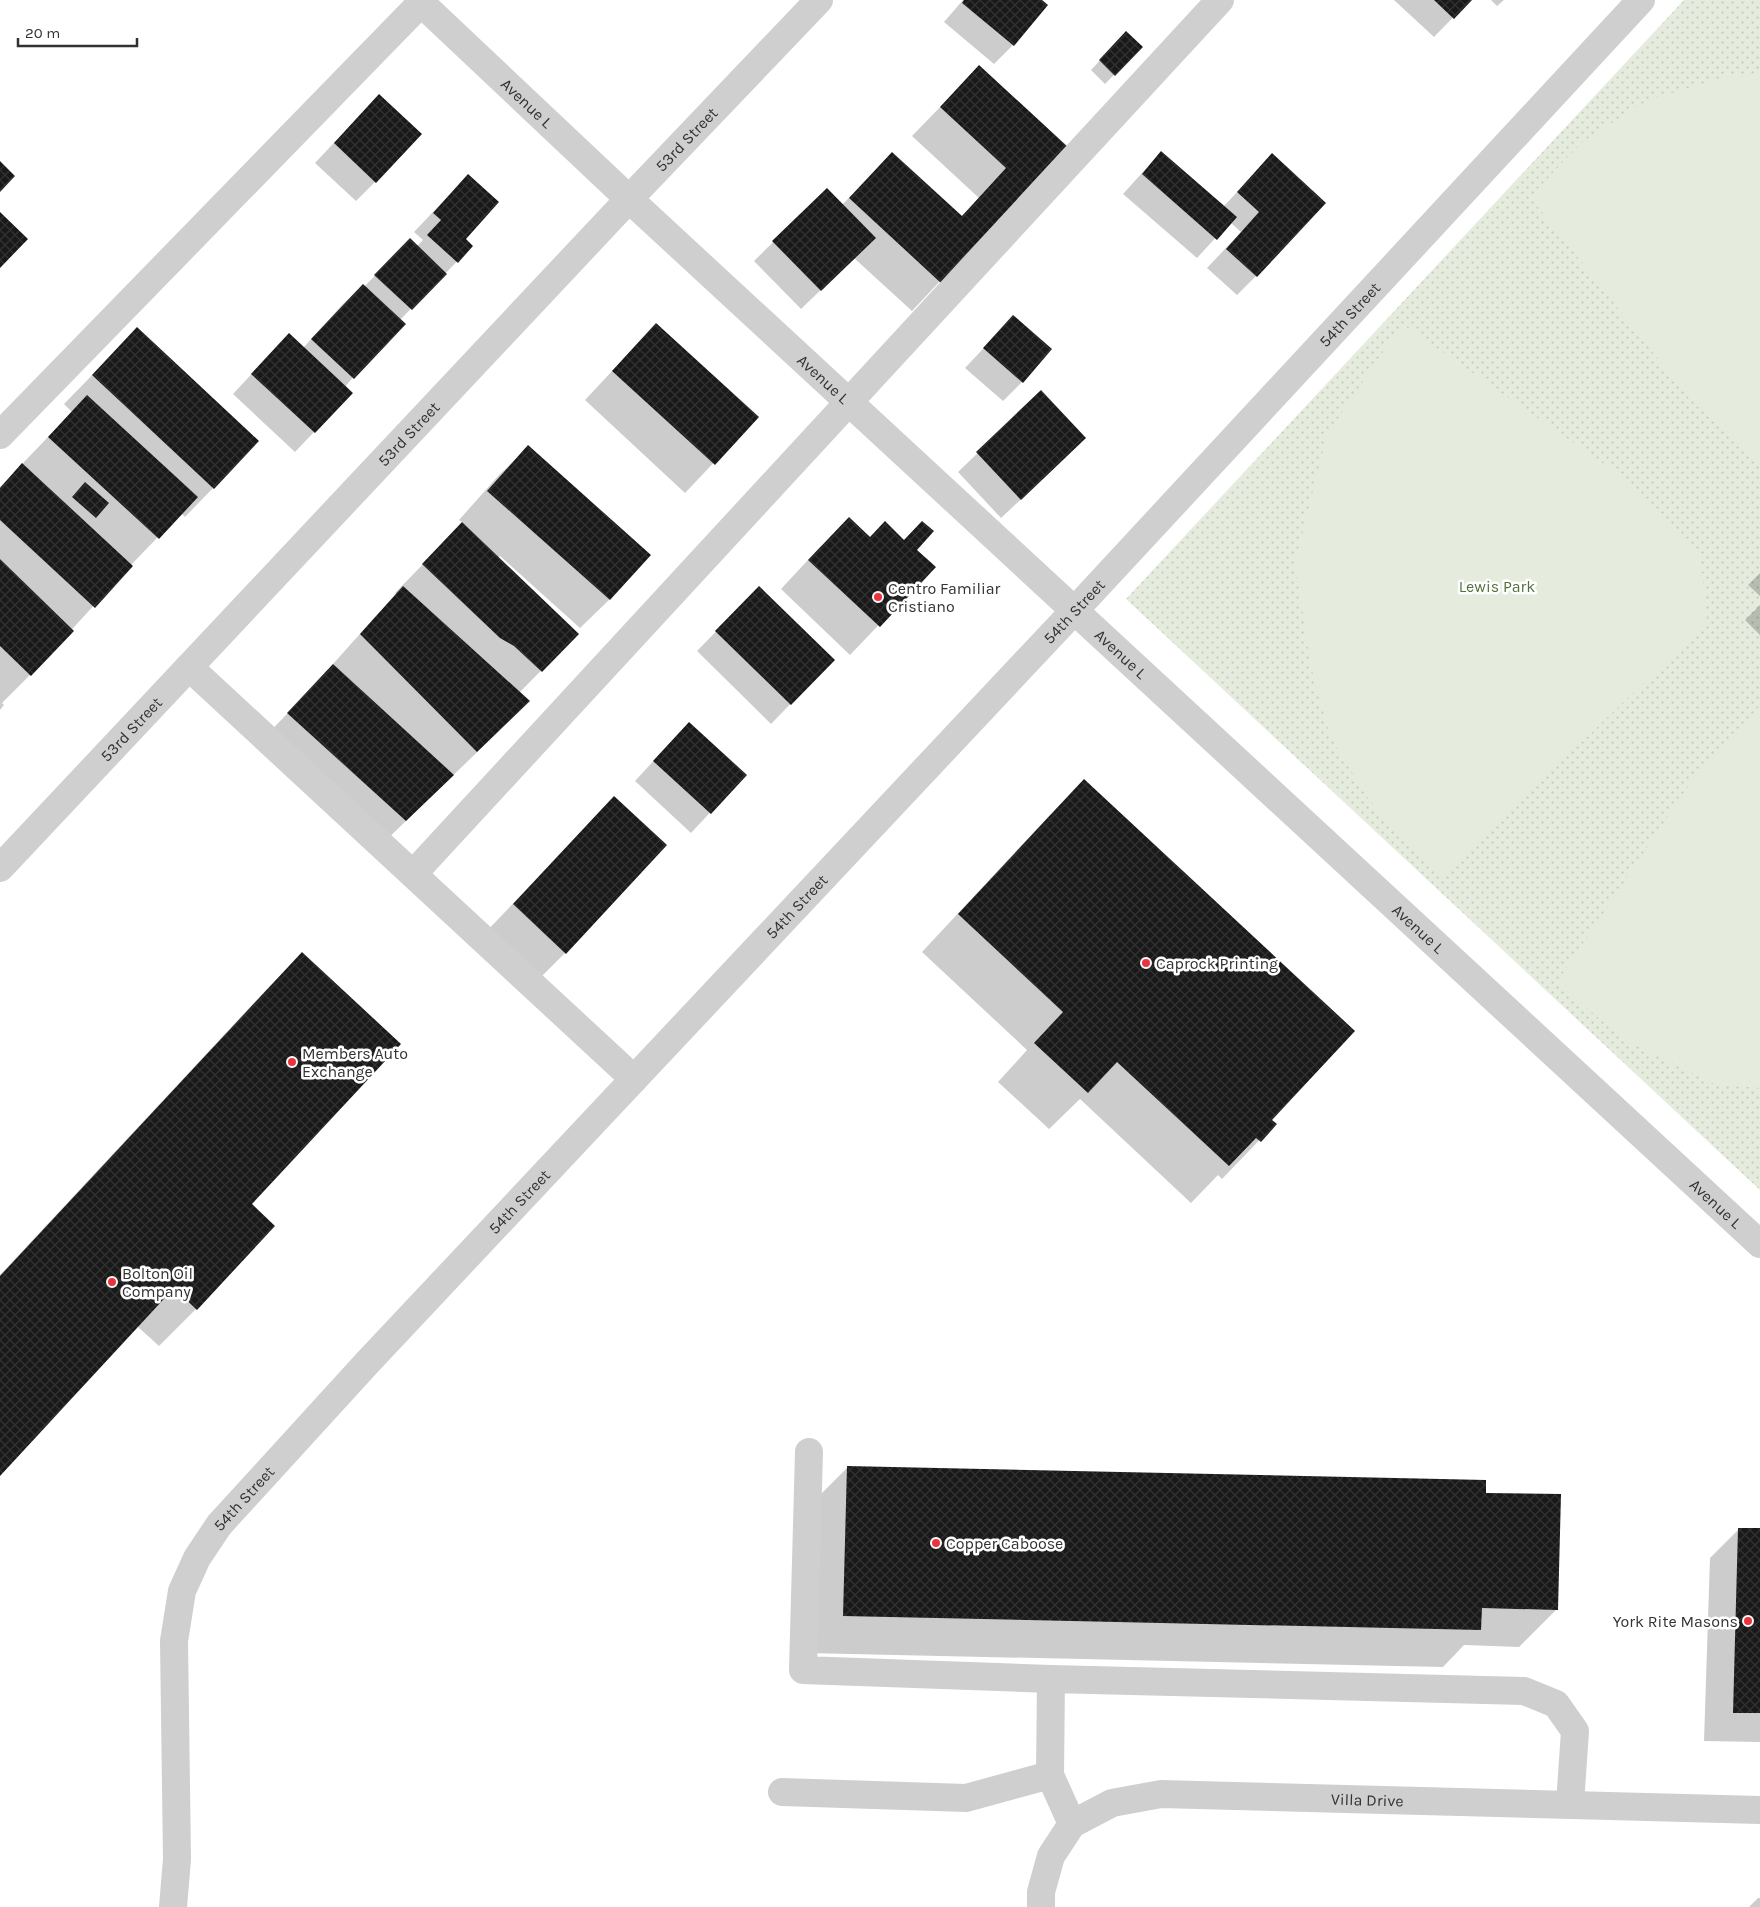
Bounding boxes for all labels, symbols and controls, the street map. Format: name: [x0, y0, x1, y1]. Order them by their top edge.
scale bar: [18, 15, 136, 47]
text: 20 m: [25, 24, 60, 42]
street label: Avenue L: [497, 74, 557, 132]
street label: 53rd Street: [651, 103, 722, 176]
street label: 54th Street: [1315, 278, 1384, 351]
street label: Avenue L: [793, 350, 854, 408]
street label: 53rd Street: [374, 398, 443, 470]
street label: 54th Street: [1039, 575, 1109, 648]
park label: Lewis Park: [1459, 577, 1535, 596]
place label: Centro Familiar Cristiano: [888, 579, 1001, 616]
marker: Centro Familiar Cristiano: [872, 591, 884, 603]
street label: Avenue L: [1091, 625, 1151, 683]
street label: 53rd Street: [96, 693, 166, 765]
street label: 54th Street: [762, 870, 832, 943]
street label: Avenue L: [1388, 900, 1449, 958]
place label: Caprock Printing: [1156, 954, 1278, 973]
marker: Caprock Printing: [1140, 957, 1152, 969]
place label: Members Auto Exchange: [302, 1044, 408, 1081]
marker: Members Auto Exchange: [286, 1056, 298, 1068]
street label: 54th Street: [484, 1166, 554, 1238]
street label: Avenue L: [1686, 1175, 1746, 1233]
place label: Bolton Oil Company: [122, 1264, 193, 1301]
marker: Bolton Oil Company: [106, 1276, 118, 1288]
street label: 54th Street: [209, 1462, 278, 1535]
place label: Copper Caboose: [946, 1534, 1063, 1553]
marker: Copper Caboose: [930, 1537, 942, 1549]
place label: York Rite Masons: [1613, 1612, 1738, 1631]
marker: York Rite Masons: [1742, 1615, 1754, 1627]
street label: Villa Drive: [1331, 1790, 1404, 1810]

